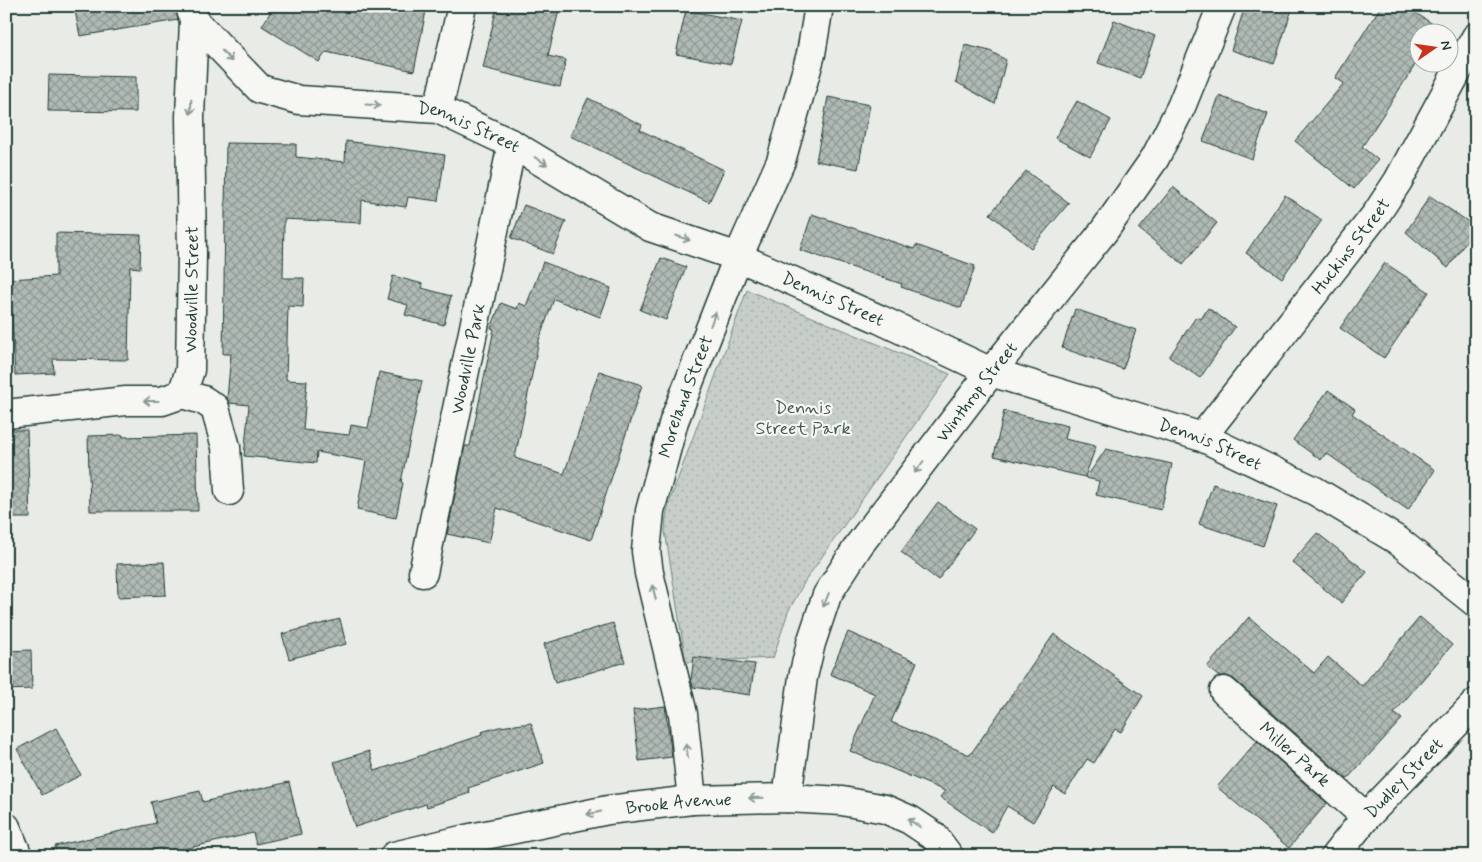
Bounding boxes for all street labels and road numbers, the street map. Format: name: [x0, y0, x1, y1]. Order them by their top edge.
street label: Dennis Street: [417, 97, 524, 159]
street label: Huckins Street: [1307, 194, 1396, 300]
street label: Woodville Street: [179, 226, 205, 353]
street label: Dennis Street: [778, 267, 888, 333]
street label: Woodville Park: [445, 301, 492, 416]
street label: Moreland Street: [654, 332, 719, 461]
street label: Winthrop Street: [931, 337, 1024, 447]
street label: Dennis Street: [1155, 413, 1266, 477]
street label: Miller Park: [1254, 717, 1335, 793]
street label: Dudley Street: [1360, 733, 1449, 824]
street label: Brook Avenue: [624, 788, 732, 821]

